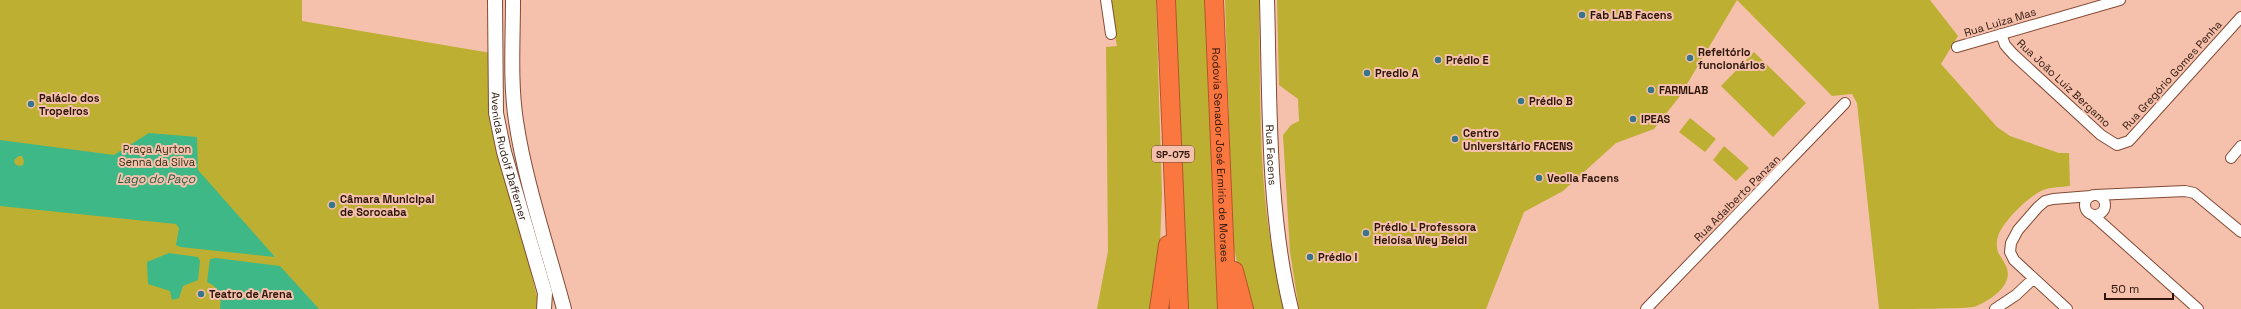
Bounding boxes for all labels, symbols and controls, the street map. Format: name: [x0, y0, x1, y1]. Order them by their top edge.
street label: Rua Luiza Mas: [1962, 4, 2038, 40]
place label: Fab LAB Facens: [1590, 8, 1673, 22]
marker: Fab LAB Facens: [1577, 10, 1587, 20]
street label: Rua Gregório Gomes Penha: [2119, 17, 2225, 133]
street label: Rua João Luiz Bergamo: [2014, 36, 2114, 130]
place label: Refeitório funcionários: [1698, 45, 1766, 72]
street label: Rodovia Senador José Ermírio de Moraes: [1209, 47, 1232, 263]
place label: Prédio E: [1446, 53, 1489, 67]
marker: Refeitório funcionários: [1685, 53, 1695, 63]
marker: Prédio E: [1433, 55, 1443, 65]
place label: Predio A: [1375, 66, 1418, 80]
marker: Predio A: [1362, 68, 1372, 78]
place label: FARMLAB: [1659, 83, 1708, 97]
marker: FARMLAB: [1646, 85, 1656, 95]
place label: Palácio dos Tropeiros: [39, 91, 100, 118]
street label: Avenida Rudolf Dafferner: [489, 92, 531, 222]
place label: Prédio B: [1529, 94, 1573, 108]
marker: Prédio B: [1516, 96, 1526, 106]
marker: Palácio dos Tropeiros: [26, 99, 36, 109]
place label: IPEAS: [1641, 112, 1671, 126]
marker: IPEAS: [1628, 114, 1638, 124]
street label: Rua Facens: [1263, 124, 1280, 186]
place label: Centro Universitário FACENS: [1463, 126, 1573, 153]
marker: Centro Universitário FACENS: [1450, 134, 1460, 144]
park label: Praça Ayrton Senna da Silva: [119, 142, 196, 169]
road number: SP-075: [1152, 146, 1194, 162]
street label: Rua Adalberto Panzan: [1691, 152, 1783, 244]
water label: Lago do Paço: [117, 171, 196, 187]
place label: Veolia Facens: [1547, 171, 1619, 185]
marker: Veolia Facens: [1534, 173, 1544, 183]
place label: Câmara Municipal de Sorocaba: [340, 192, 434, 219]
marker: Câmara Municipal de Sorocaba: [327, 200, 337, 210]
place label: Prédio L Professora Heloísa Wey Beldi: [1374, 220, 1477, 247]
marker: Prédio L Professora Heloísa Wey Beldi: [1361, 228, 1371, 238]
place label: Prédio I: [1318, 250, 1358, 264]
marker: Prédio I: [1305, 252, 1315, 262]
scale bar: [2105, 275, 2173, 301]
text: 50 m: [2111, 281, 2139, 297]
place label: Teatro de Arena: [209, 287, 293, 301]
marker: Teatro de Arena: [196, 289, 206, 299]

